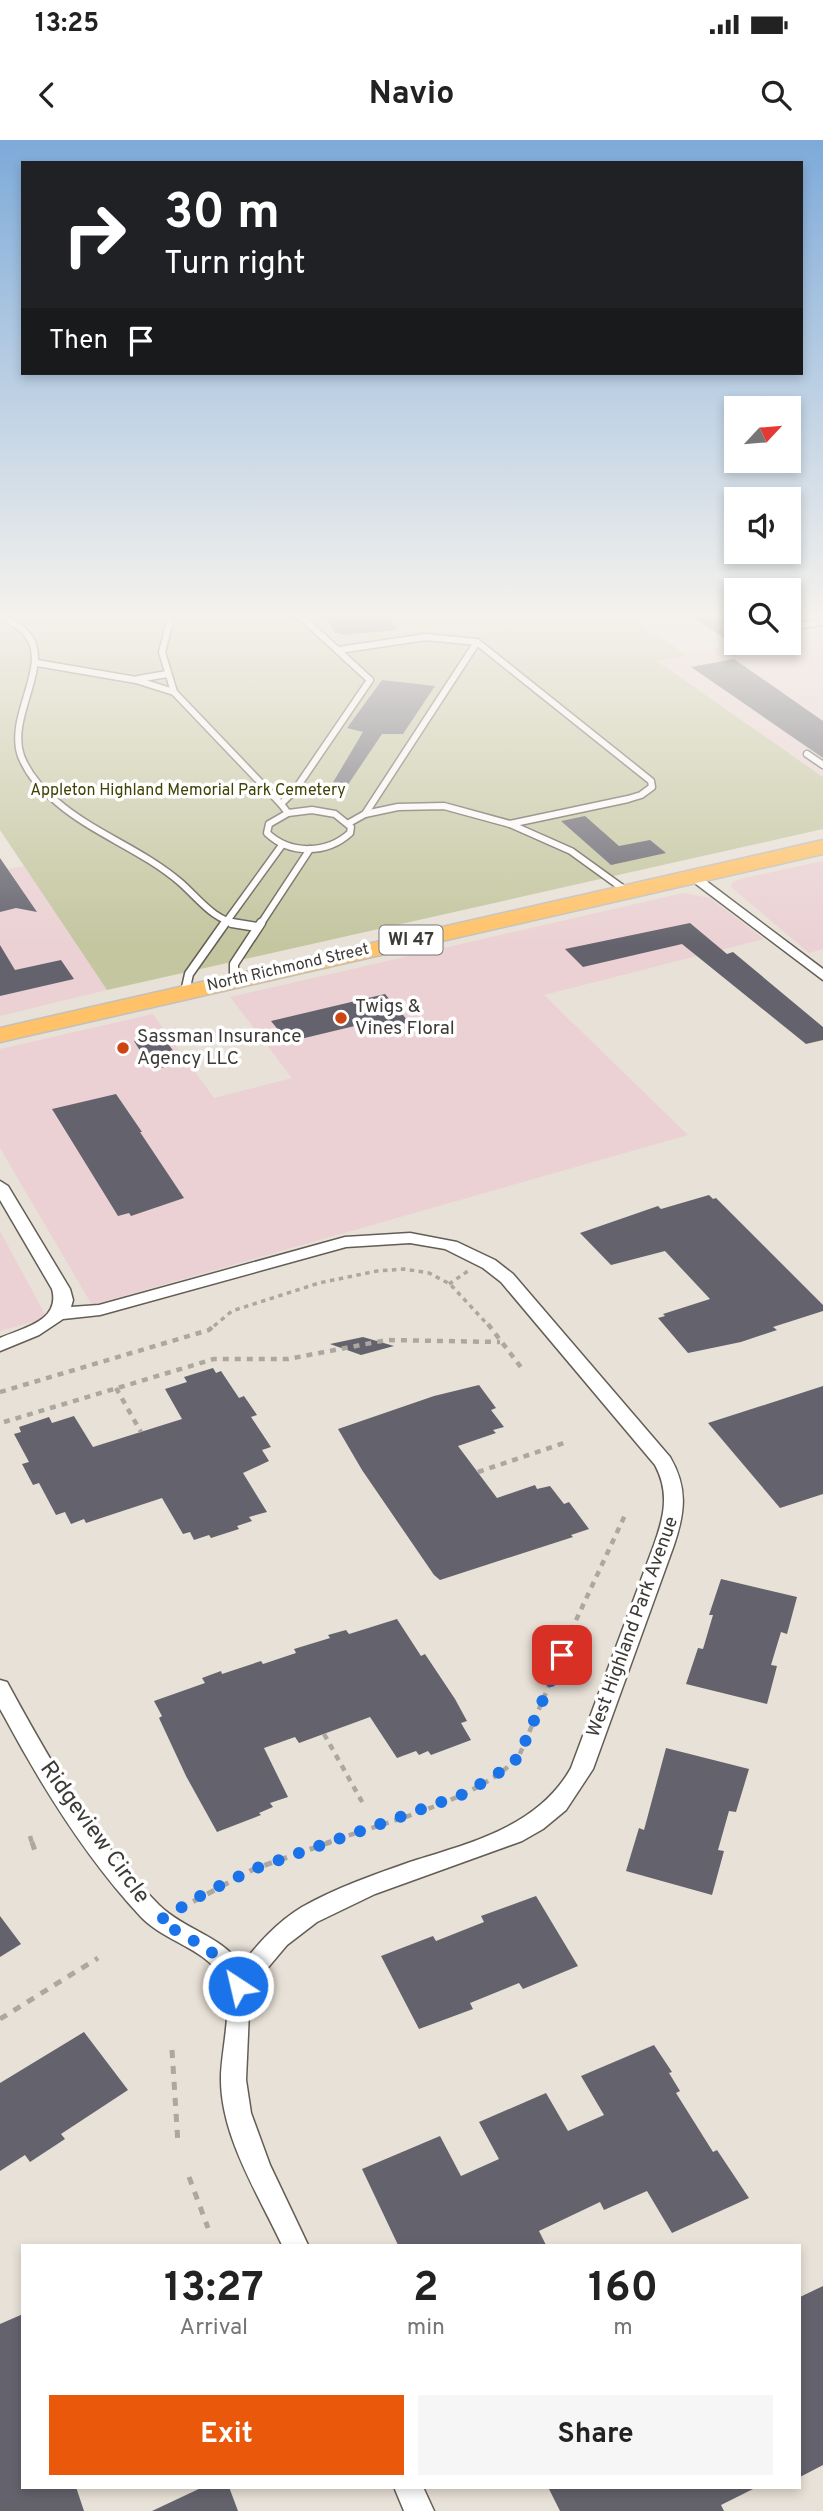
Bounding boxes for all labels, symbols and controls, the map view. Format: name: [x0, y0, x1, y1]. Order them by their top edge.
text: 13:25: [35, 8, 99, 41]
text: Navio: [369, 75, 454, 115]
icon: back: [28, 76, 66, 114]
icon: search: [757, 76, 795, 114]
text: 30 m: [164, 184, 280, 246]
icon: right: [49, 189, 140, 280]
text: Turn right: [164, 245, 306, 285]
icon: arrive: [122, 322, 160, 360]
text: Then: [49, 325, 108, 358]
north arrow: [724, 396, 802, 472]
map controls: [724, 396, 801, 655]
button: sound: [724, 487, 801, 564]
button: search: [724, 578, 801, 655]
park label: Appleton Highland Memorial Park Cemetery: [30, 781, 346, 801]
road number: WI 47: [380, 926, 442, 954]
street label: North Richmond Street: [205, 940, 371, 996]
place label: Twigs & Vines Floral: [355, 995, 455, 1041]
marker: Twigs & Vines Floral: [333, 1010, 349, 1026]
place label: Sassman Insurance Agency LLC: [137, 1025, 302, 1071]
marker: Sassman Insurance Agency LLC: [115, 1040, 131, 1056]
street label: West Highland Park Avenue: [582, 1513, 684, 1741]
pin: [532, 1625, 592, 1685]
icon: arrive: [543, 1636, 581, 1674]
street label: Ridgeview Circle: [32, 1756, 156, 1910]
position arrow: [201, 1949, 275, 2023]
text: 13:27: [164, 2263, 264, 2316]
text: 2: [413, 2263, 439, 2316]
text: 160: [588, 2263, 658, 2316]
text: Arrival: [180, 2314, 248, 2343]
text: min: [407, 2314, 445, 2343]
text: m: [613, 2314, 633, 2343]
button: Exit: [49, 2395, 404, 2475]
button: Share: [418, 2395, 773, 2475]

